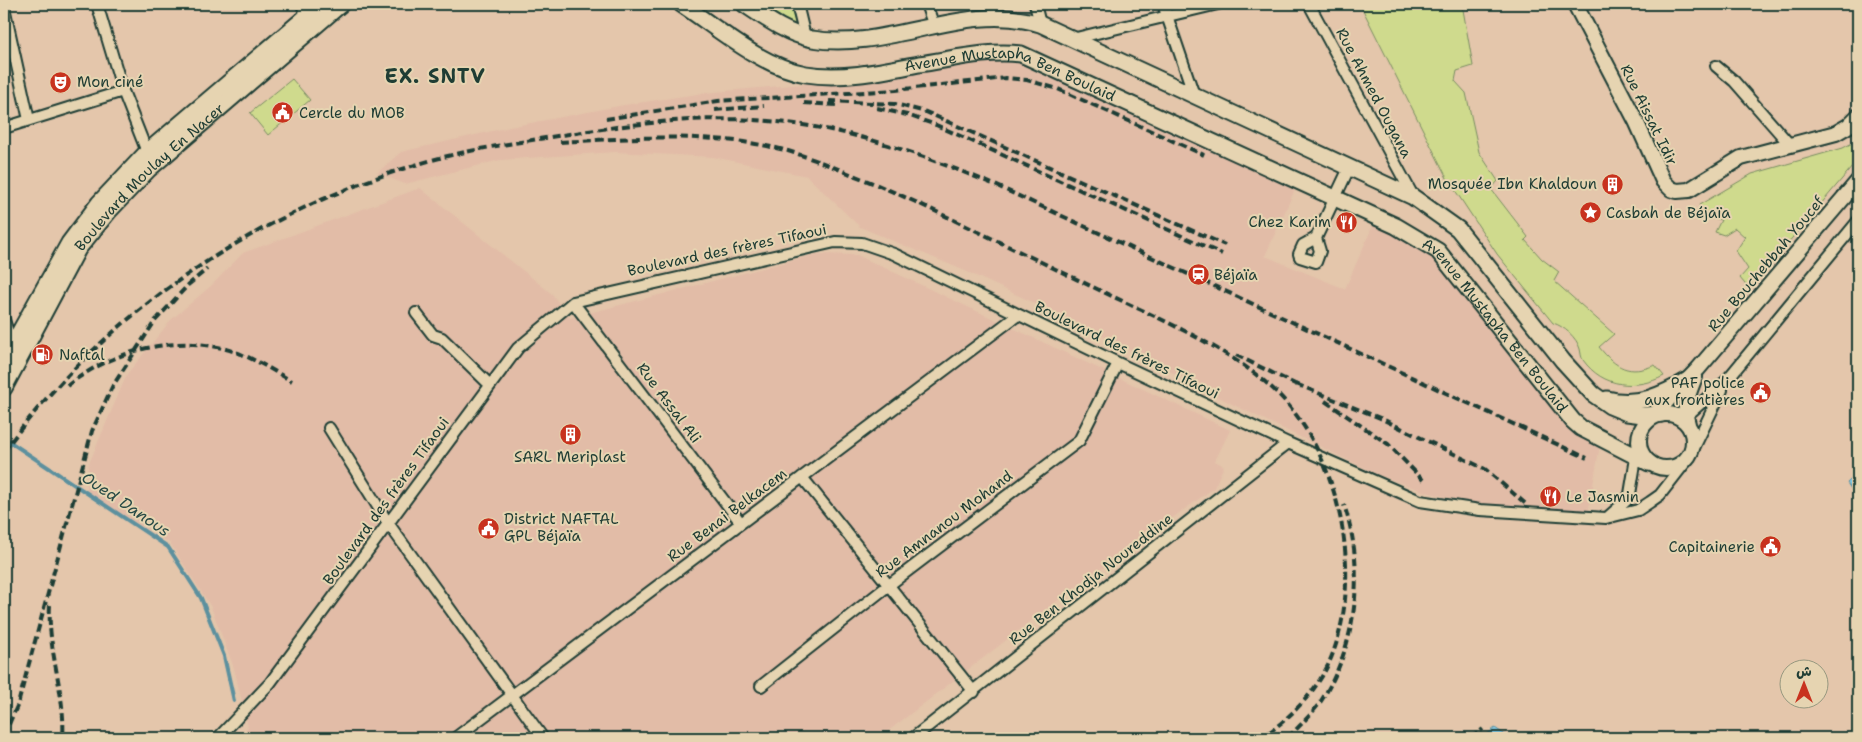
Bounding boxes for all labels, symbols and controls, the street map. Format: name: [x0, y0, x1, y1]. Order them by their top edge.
street label: Rue Ahmed Ougana: [1331, 25, 1417, 162]
street label: Avenue Mustapha Ben Boulaid: [903, 43, 1119, 106]
street label: Rue Aissat Idir: [1616, 61, 1682, 169]
district label: EX. SNTV: [384, 63, 486, 89]
theatre icon: Mon ciné: [49, 70, 73, 94]
place label: Mon ciné: [77, 72, 143, 92]
street label: Boulevard Moulay En Nacer: [70, 99, 228, 255]
public building icon: Cercle du MOB: [271, 101, 295, 125]
place label: Cercle du MOB: [299, 103, 405, 123]
building icon: Mosquée Ibn Khaldoun: [1601, 172, 1625, 196]
place label: Mosquée Ibn Khaldoun: [1428, 174, 1597, 194]
street label: Rue Bouchebbah Youcef: [1703, 192, 1829, 336]
place icon: Casbah de Béjaïa: [1578, 201, 1602, 225]
place label: Casbah de Béjaïa: [1606, 203, 1731, 223]
restaurant icon: Chez Karim: [1335, 210, 1359, 234]
place label: Chez Karim: [1248, 212, 1331, 232]
street label: Boulevard des frères Tifaoui: [626, 219, 828, 281]
street label: Avenue Mustapha Ben Boulaid: [1418, 234, 1573, 417]
station icon: Béjaïa: [1186, 263, 1210, 287]
place label: Béjaïa: [1214, 265, 1258, 285]
street label: Boulevard des frères Tifaoui: [1031, 297, 1223, 403]
fuel station icon: Naftal: [31, 343, 55, 367]
place label: Naftal: [59, 345, 105, 365]
street label: Rue Assal Ali: [632, 359, 706, 447]
place label: PAF police aux frontières: [1644, 373, 1745, 410]
public building icon: PAF police aux frontières: [1749, 380, 1773, 404]
street label: Boulevard des frères Tifaoui: [318, 413, 454, 589]
building icon: SARL Meriplast: [558, 422, 582, 446]
place label: SARL Meriplast: [514, 447, 626, 467]
street label: Rue Benai Belkacem: [663, 463, 791, 567]
street label: Rue Amnanou Mohand: [871, 466, 1017, 582]
water label: Oued Danous: [78, 467, 174, 541]
restaurant icon: Le Jasmin: [1538, 485, 1562, 509]
place label: Le Jasmin: [1566, 487, 1639, 507]
place label: District NAFTAL GPL Béjaïa: [504, 509, 618, 546]
street label: Rue Ben Khodja Noureddine: [1005, 509, 1177, 649]
public building icon: District NAFTAL GPL Béjaïa: [476, 516, 500, 540]
public building icon: Capitainerie: [1759, 535, 1783, 559]
place label: Capitainerie: [1668, 537, 1755, 557]
north arrow: [1780, 660, 1830, 710]
text: ش: [1796, 662, 1812, 680]

